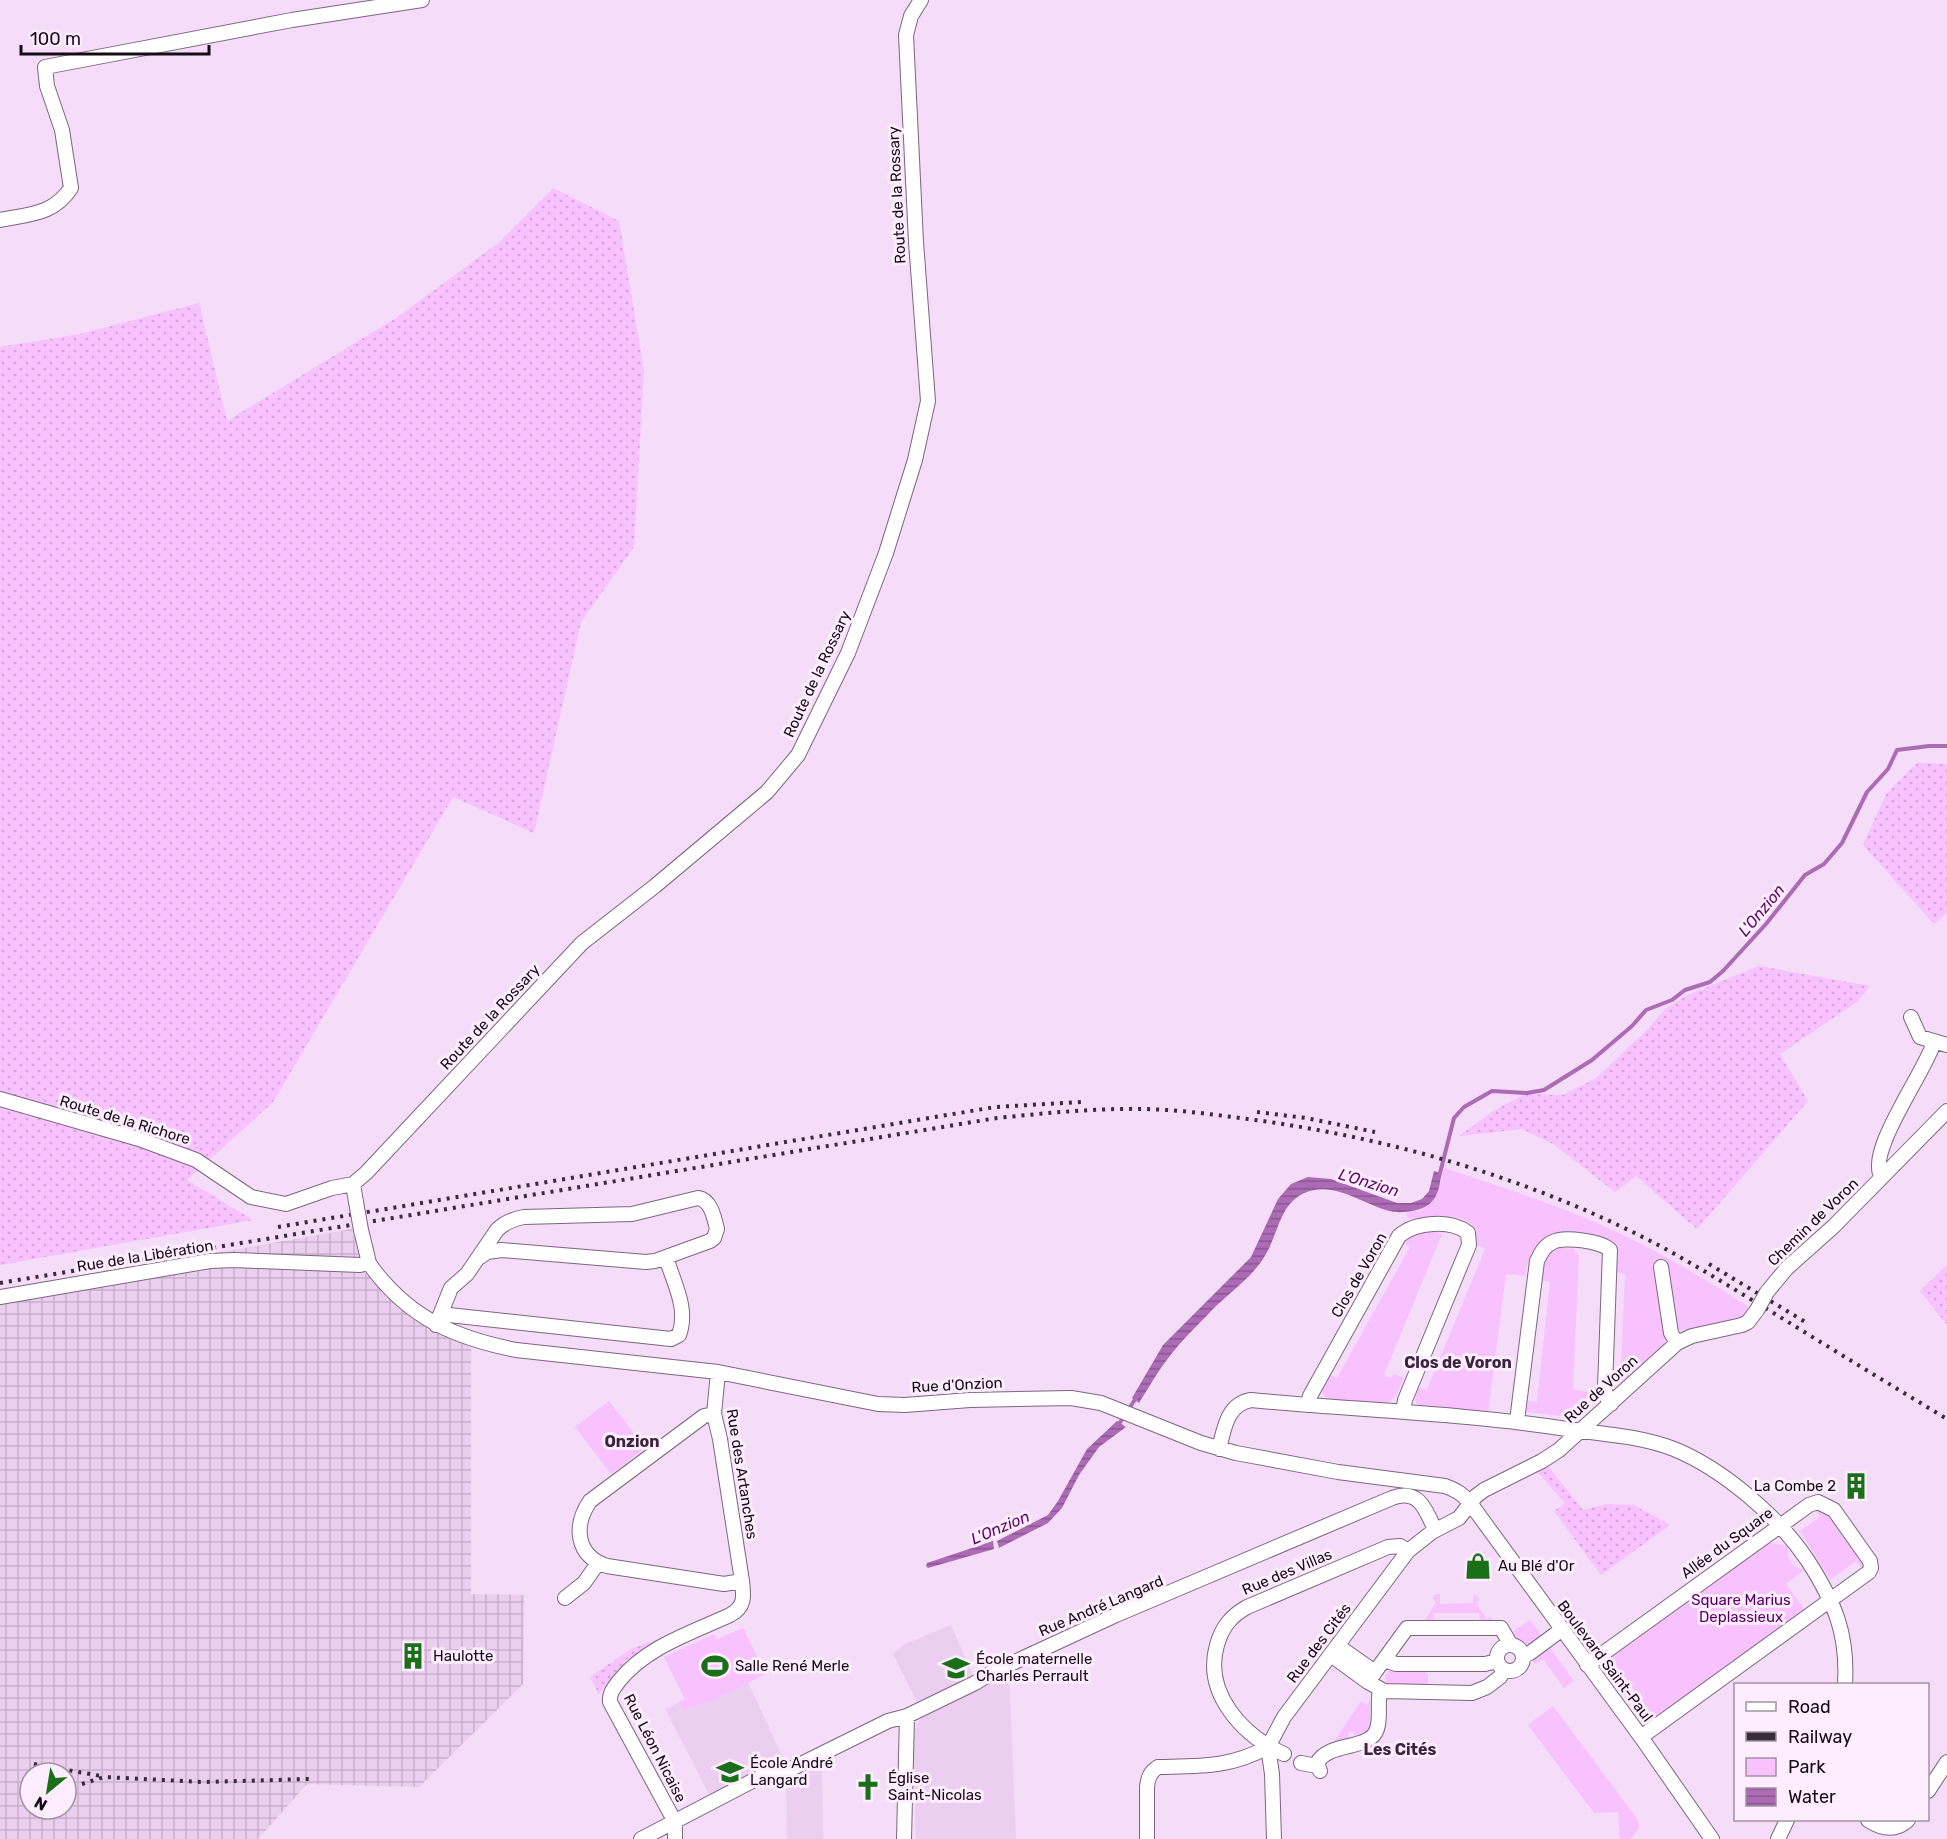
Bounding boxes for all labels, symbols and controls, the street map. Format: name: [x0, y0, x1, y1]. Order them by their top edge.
scale bar: [21, 18, 208, 56]
text: 100 m: [30, 28, 81, 50]
street label: Route de la Rossary: [884, 126, 910, 264]
street label: Route de la Rossary: [780, 608, 854, 740]
water label: L'Onzion: [1734, 880, 1789, 940]
street label: Route de la Rossary: [436, 960, 544, 1074]
street label: Route de la Richore: [58, 1092, 192, 1148]
water label: L'Onzion: [1336, 1164, 1401, 1201]
street label: Chemin de Voron: [1764, 1174, 1862, 1270]
street label: Clos de Voron: [1327, 1229, 1391, 1321]
street label: Rue de la Libération: [75, 1236, 215, 1276]
street label: Rue de Voron: [1561, 1351, 1641, 1427]
district label: Clos de Voron: [1404, 1353, 1512, 1372]
street label: Rue d'Onzion: [911, 1374, 1003, 1396]
street label: Rue des Artanches: [723, 1408, 761, 1541]
district label: Onzion: [604, 1432, 660, 1451]
building icon: La Combe 2: [1841, 1471, 1871, 1501]
place label: La Combe 2: [1754, 1477, 1836, 1495]
street label: Allée du Square: [1678, 1504, 1776, 1582]
water label: L'Onzion: [968, 1507, 1032, 1548]
street label: Rue des Villas: [1239, 1545, 1335, 1599]
shop icon: Au Blé d'Or: [1463, 1551, 1493, 1581]
place label: Au Blé d'Or: [1498, 1557, 1575, 1575]
street label: Rue André Langard: [1036, 1572, 1166, 1640]
park label: Square Marius Deplassieux: [1691, 1591, 1791, 1626]
street label: Boulevard Saint-Paul: [1553, 1597, 1657, 1725]
street label: Rue des Cités: [1283, 1599, 1355, 1686]
building icon: Haulotte: [398, 1641, 428, 1671]
place label: Haulotte: [433, 1647, 493, 1665]
place label: École maternelle Charles Perrault: [976, 1650, 1092, 1685]
sports icon: Salle René Merle: [700, 1651, 730, 1681]
school or university icon: École maternelle Charles Perrault: [941, 1653, 971, 1683]
place label: Salle René Merle: [735, 1657, 849, 1675]
legend: [1734, 1683, 1929, 1821]
street label: Rue Léon Nicaise: [620, 1691, 690, 1805]
text: Road: [1788, 1696, 1831, 1718]
text: Railway: [1788, 1726, 1852, 1748]
district label: Les Cités: [1364, 1740, 1437, 1759]
place label: École André Langard: [750, 1754, 833, 1789]
text: Park: [1788, 1756, 1826, 1778]
school or university icon: École André Langard: [715, 1757, 745, 1787]
north arrow: [18, 1761, 78, 1821]
place label: Église Saint-Nicolas: [888, 1769, 982, 1804]
church icon: Église Saint-Nicolas: [853, 1772, 883, 1802]
text: Water: [1788, 1786, 1836, 1808]
text: N: [31, 1792, 50, 1815]

